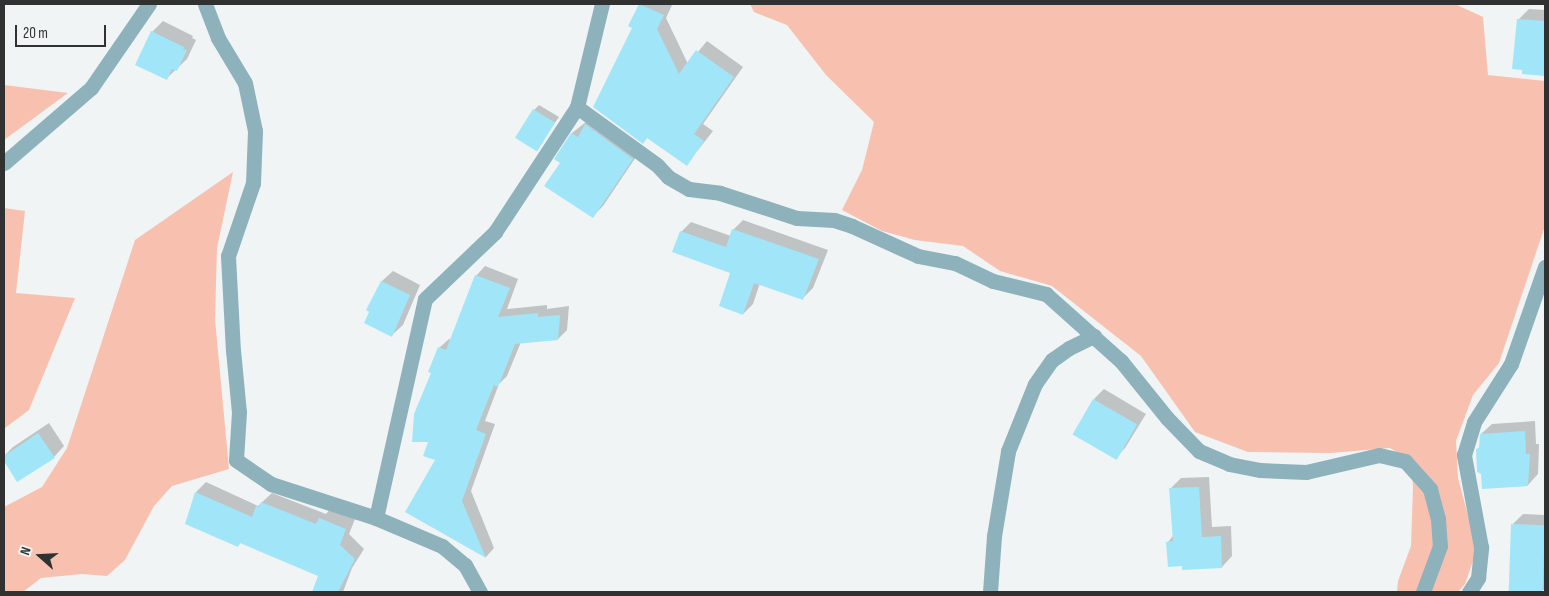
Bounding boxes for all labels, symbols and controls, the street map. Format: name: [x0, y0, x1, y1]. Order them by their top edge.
scale bar: [18, 15, 109, 47]
text: 20 m: [23, 24, 48, 43]
north arrow: [15, 531, 65, 581]
text: N: [16, 545, 35, 557]

